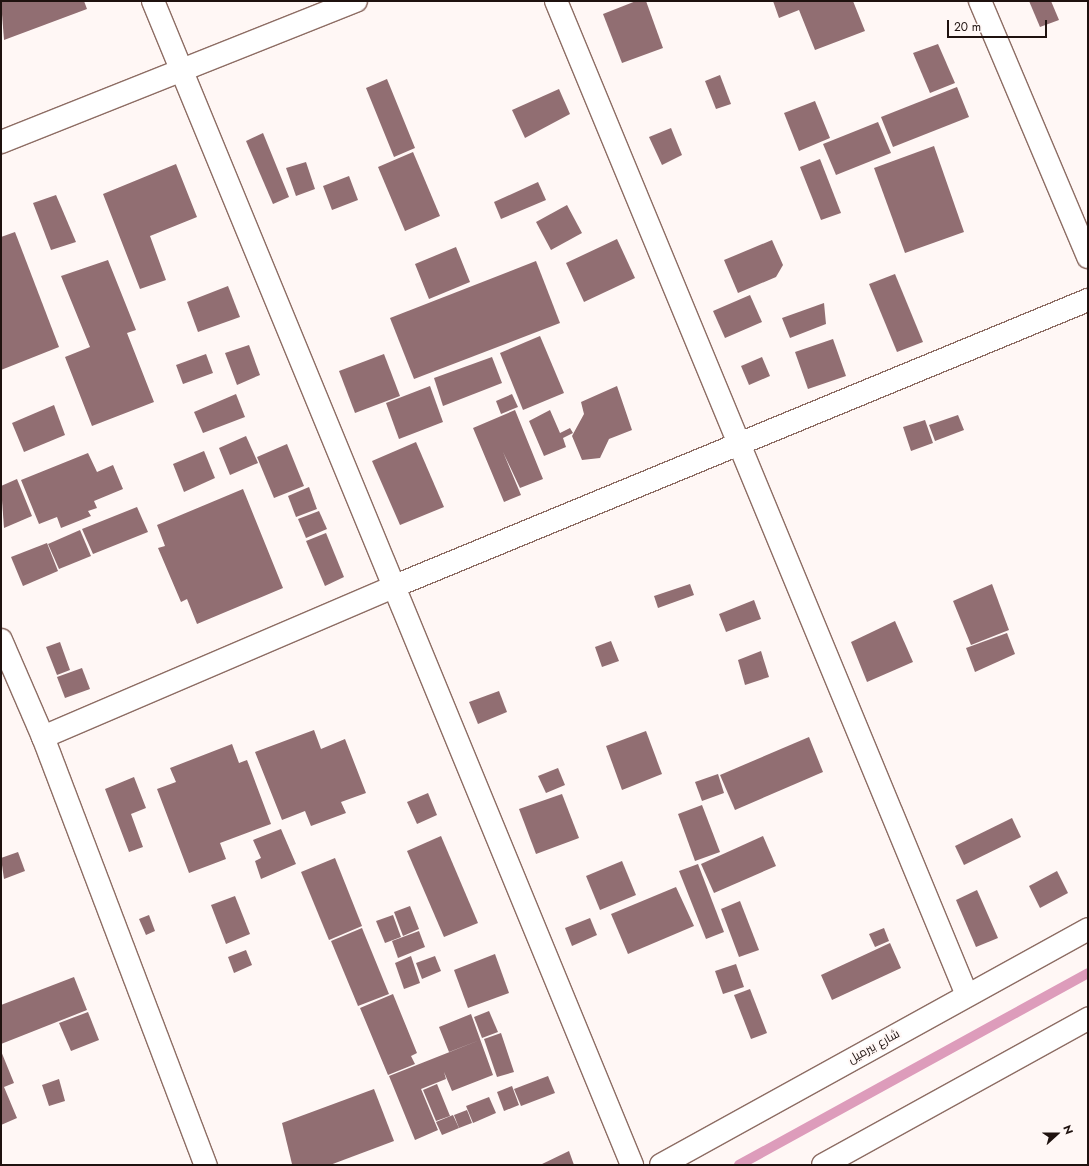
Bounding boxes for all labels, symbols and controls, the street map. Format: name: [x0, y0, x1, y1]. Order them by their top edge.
scale bar: [949, 12, 1049, 38]
text: 20 m: [954, 18, 981, 36]
street label: شارع بيرميل: [846, 1027, 902, 1067]
north arrow: [1037, 1114, 1077, 1154]
text: N: [1059, 1123, 1077, 1137]

